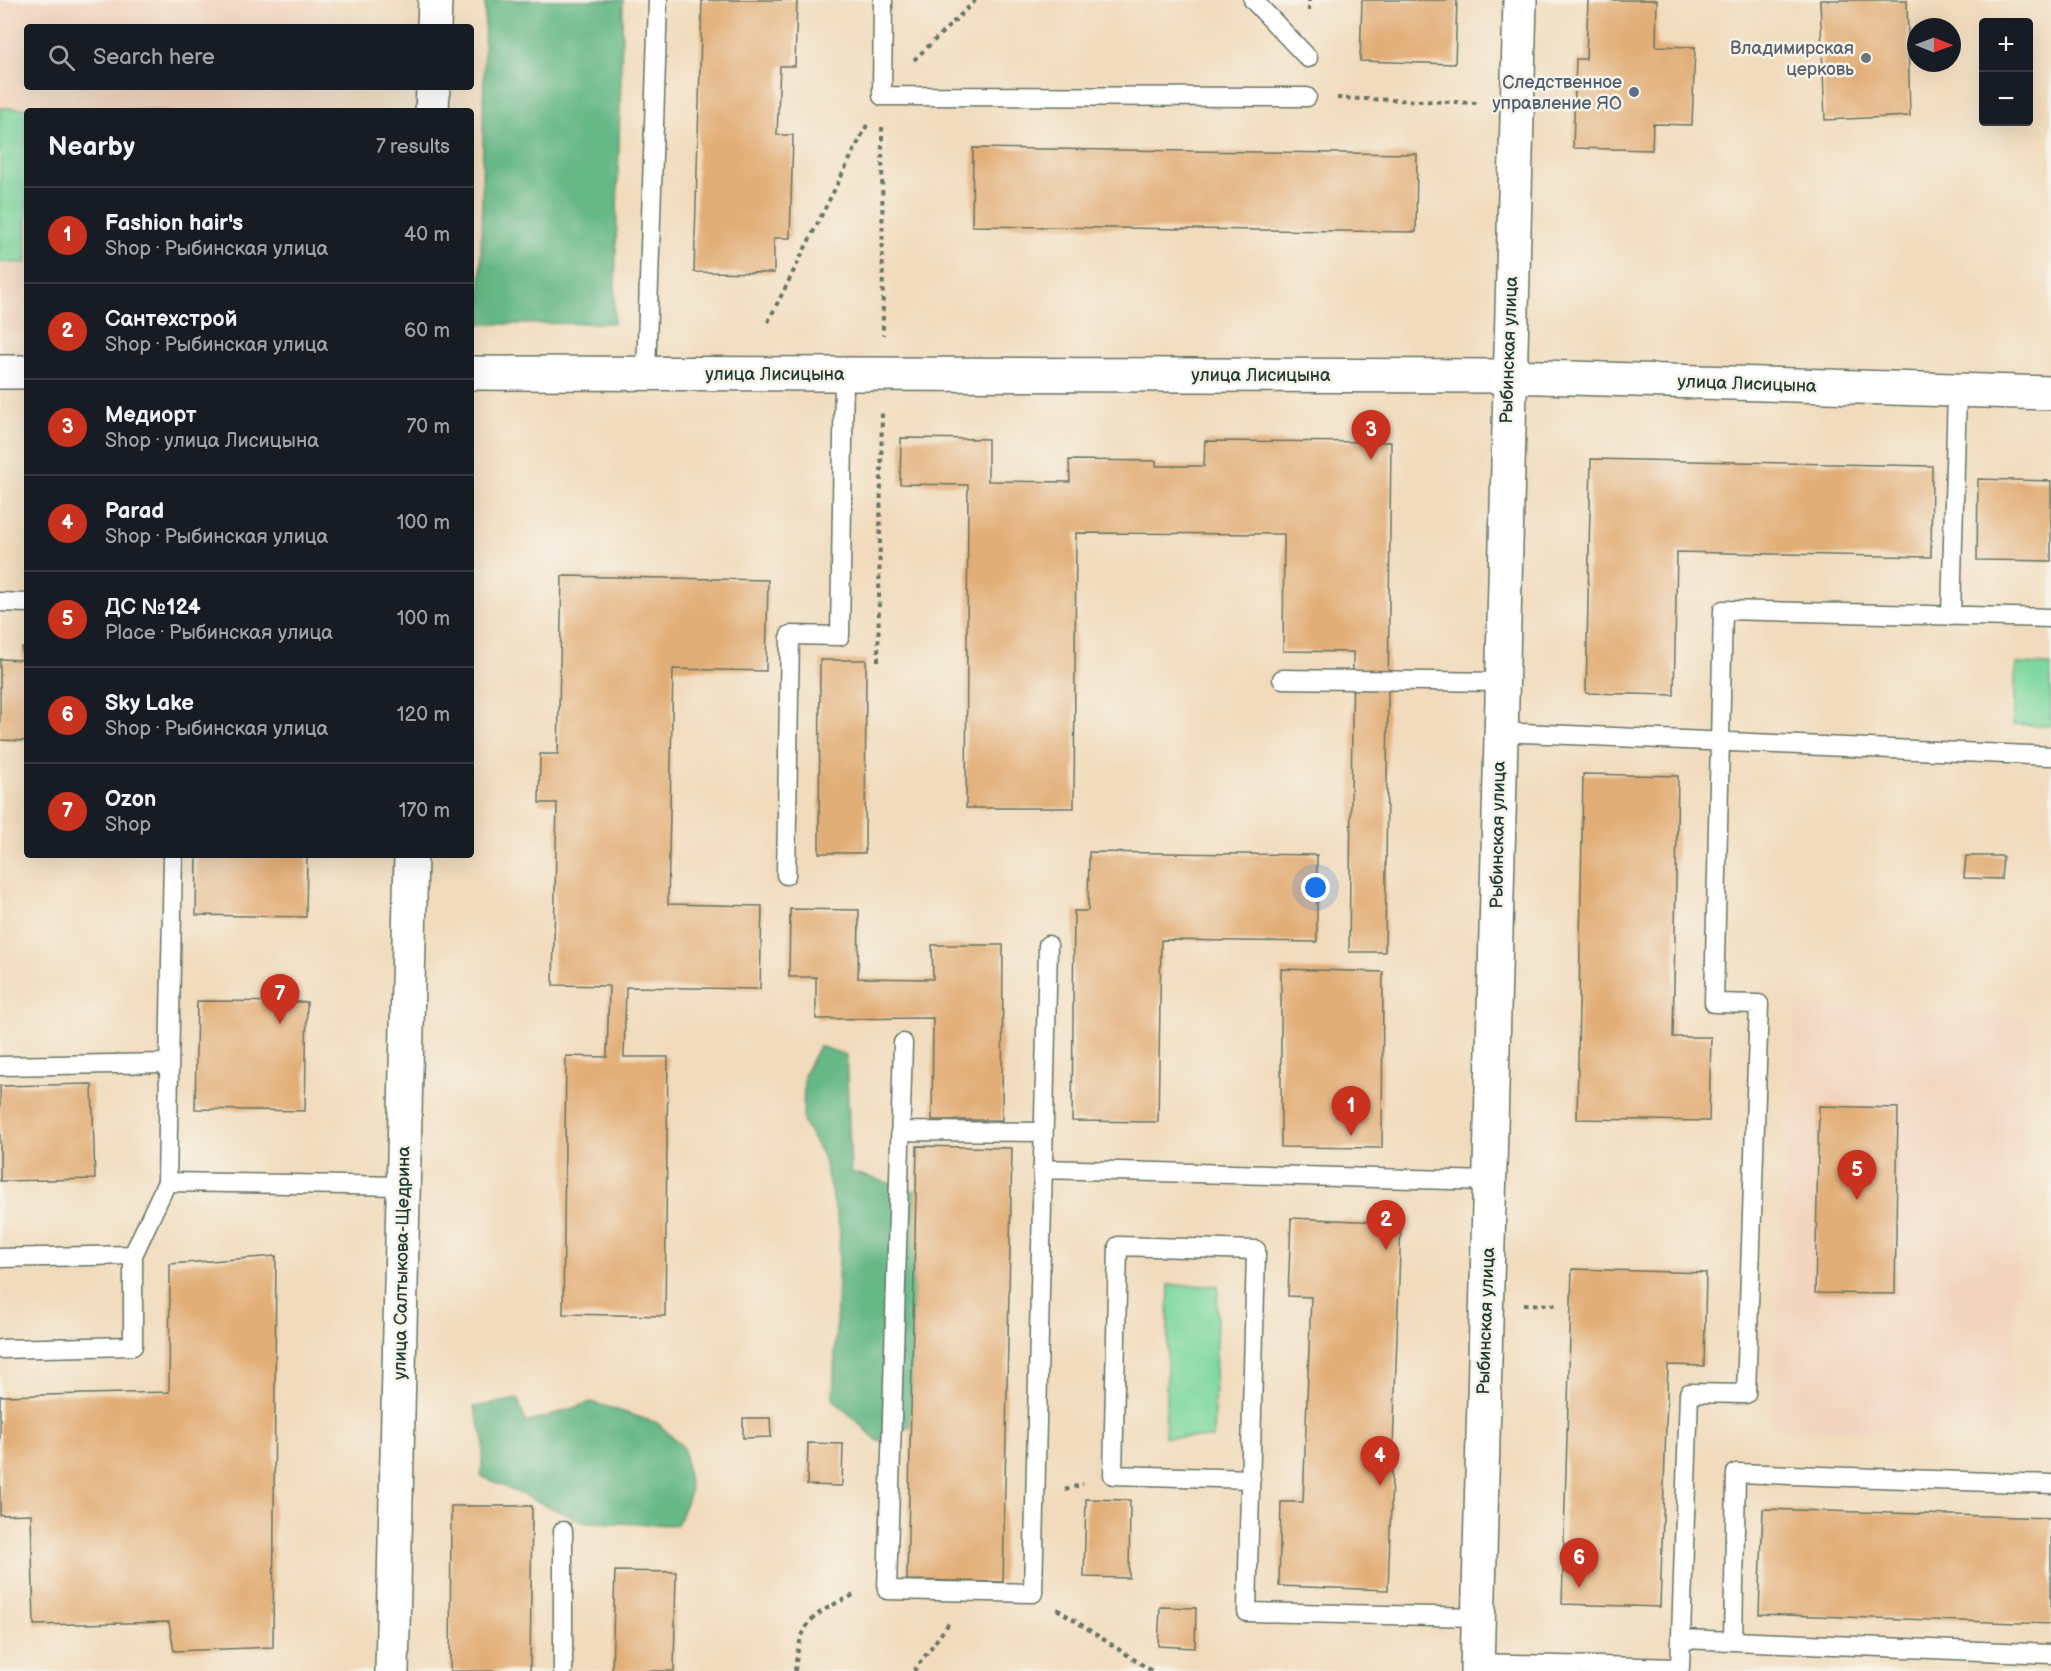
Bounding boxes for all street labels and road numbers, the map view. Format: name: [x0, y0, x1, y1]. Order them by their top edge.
street label: Рыбинская улица: [1496, 275, 1522, 424]
street label: улица Лисицына: [705, 364, 845, 385]
street label: улица Лисицына: [1191, 365, 1331, 386]
street label: улица Лисицына: [1677, 371, 1817, 397]
street label: Рыбинская улица: [1486, 761, 1510, 909]
street label: улица Салтыкова-Щедрина: [389, 1146, 415, 1380]
street label: Рыбинская улица: [1473, 1246, 1499, 1395]

